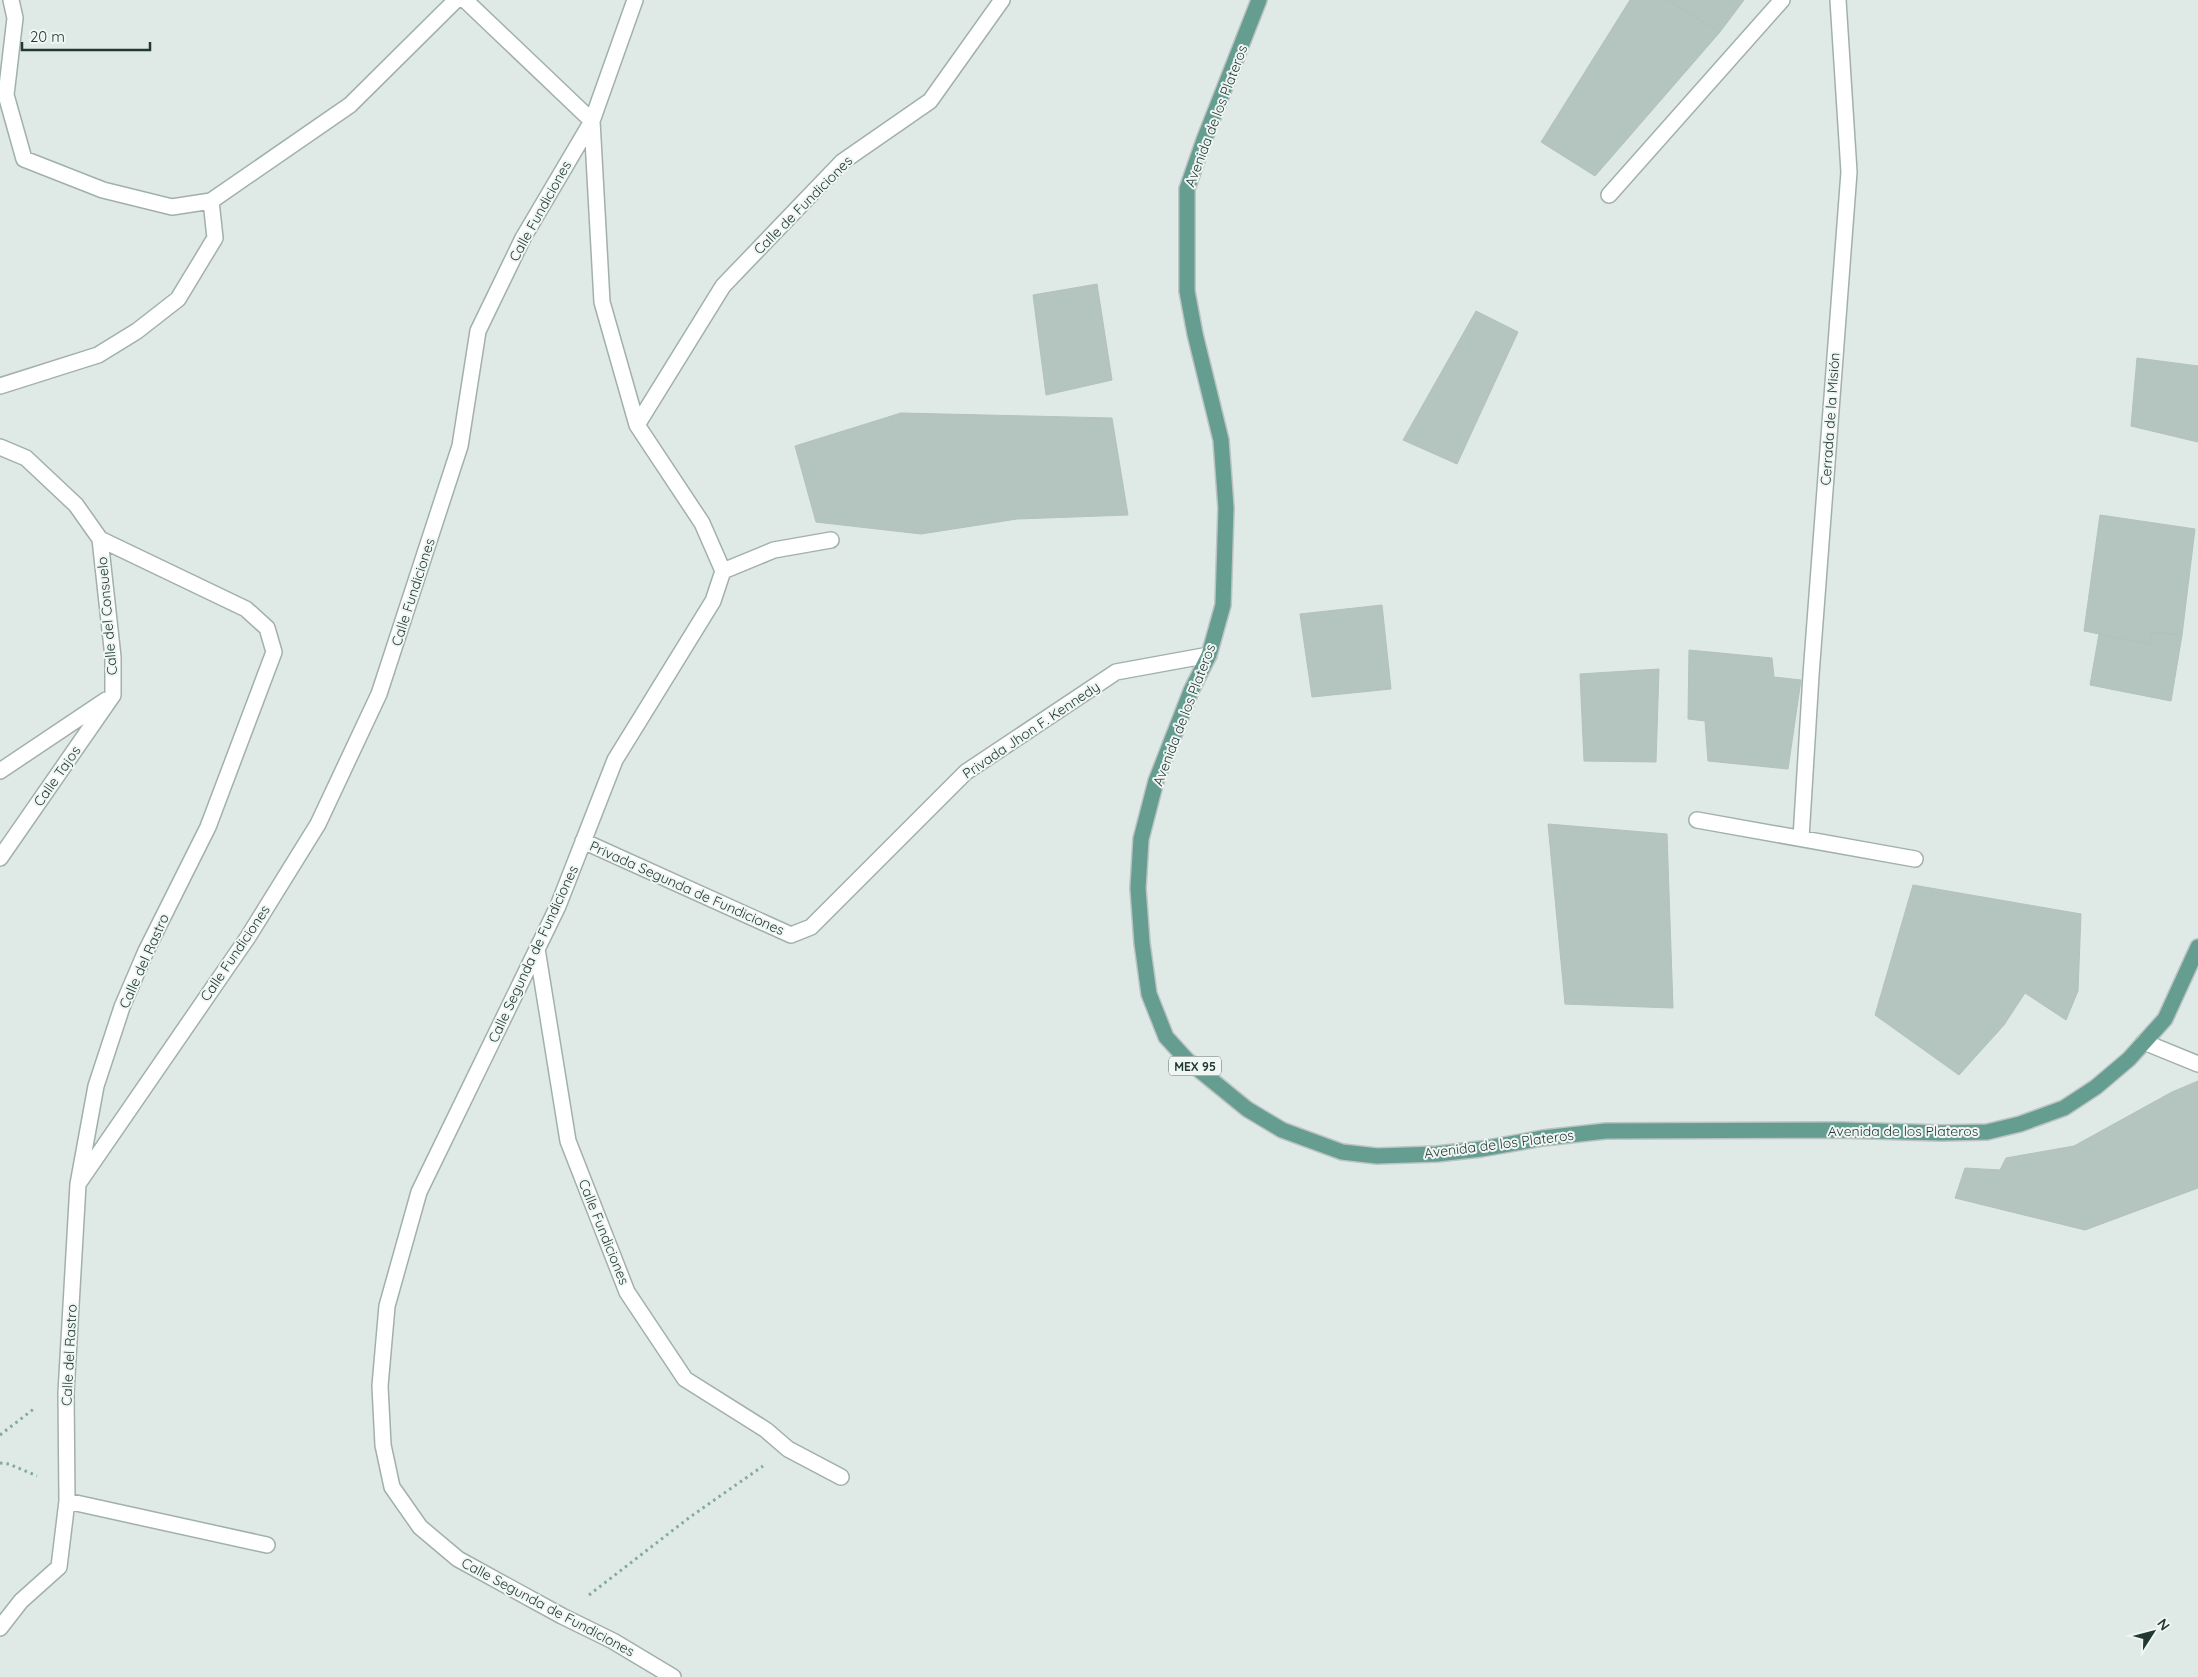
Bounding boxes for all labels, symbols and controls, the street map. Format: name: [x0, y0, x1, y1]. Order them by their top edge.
scale bar: [22, 20, 150, 52]
text: 20 m: [30, 27, 65, 46]
street label: Avenida de los Plateros: [1181, 42, 1251, 190]
street label: Calle de Fundiciones: [750, 152, 856, 258]
street label: Calle Fundiciones: [505, 158, 575, 264]
street label: Cerrada de la Misión: [1816, 352, 1844, 486]
street label: Calle Fundiciones: [387, 536, 439, 648]
street label: Calle del Consuelo: [93, 556, 121, 676]
street label: Avenida de los Plateros: [1149, 641, 1219, 789]
street label: Privada Jhon F. Kennedy: [959, 677, 1103, 783]
street label: Calle Tajos: [30, 742, 84, 810]
street label: Privada Segunda de Fundiciones: [587, 837, 787, 939]
street label: Calle Segunda de Fundiciones: [484, 862, 582, 1046]
street label: Calle Fundiciones: [196, 901, 274, 1005]
street label: Calle del Rastro: [115, 911, 173, 1011]
road number: MEX 95: [1169, 1056, 1221, 1076]
street label: Avenida de los Plateros: [1828, 1122, 1978, 1140]
street label: Avenida de los Plateros: [1423, 1126, 1575, 1162]
street label: Calle Fundiciones: [575, 1177, 633, 1287]
street label: Calle del Rastro: [57, 1304, 81, 1406]
street label: Calle Segunda de Fundiciones: [458, 1554, 638, 1660]
north arrow: [2128, 1607, 2178, 1657]
text: N: [2153, 1615, 2174, 1634]

